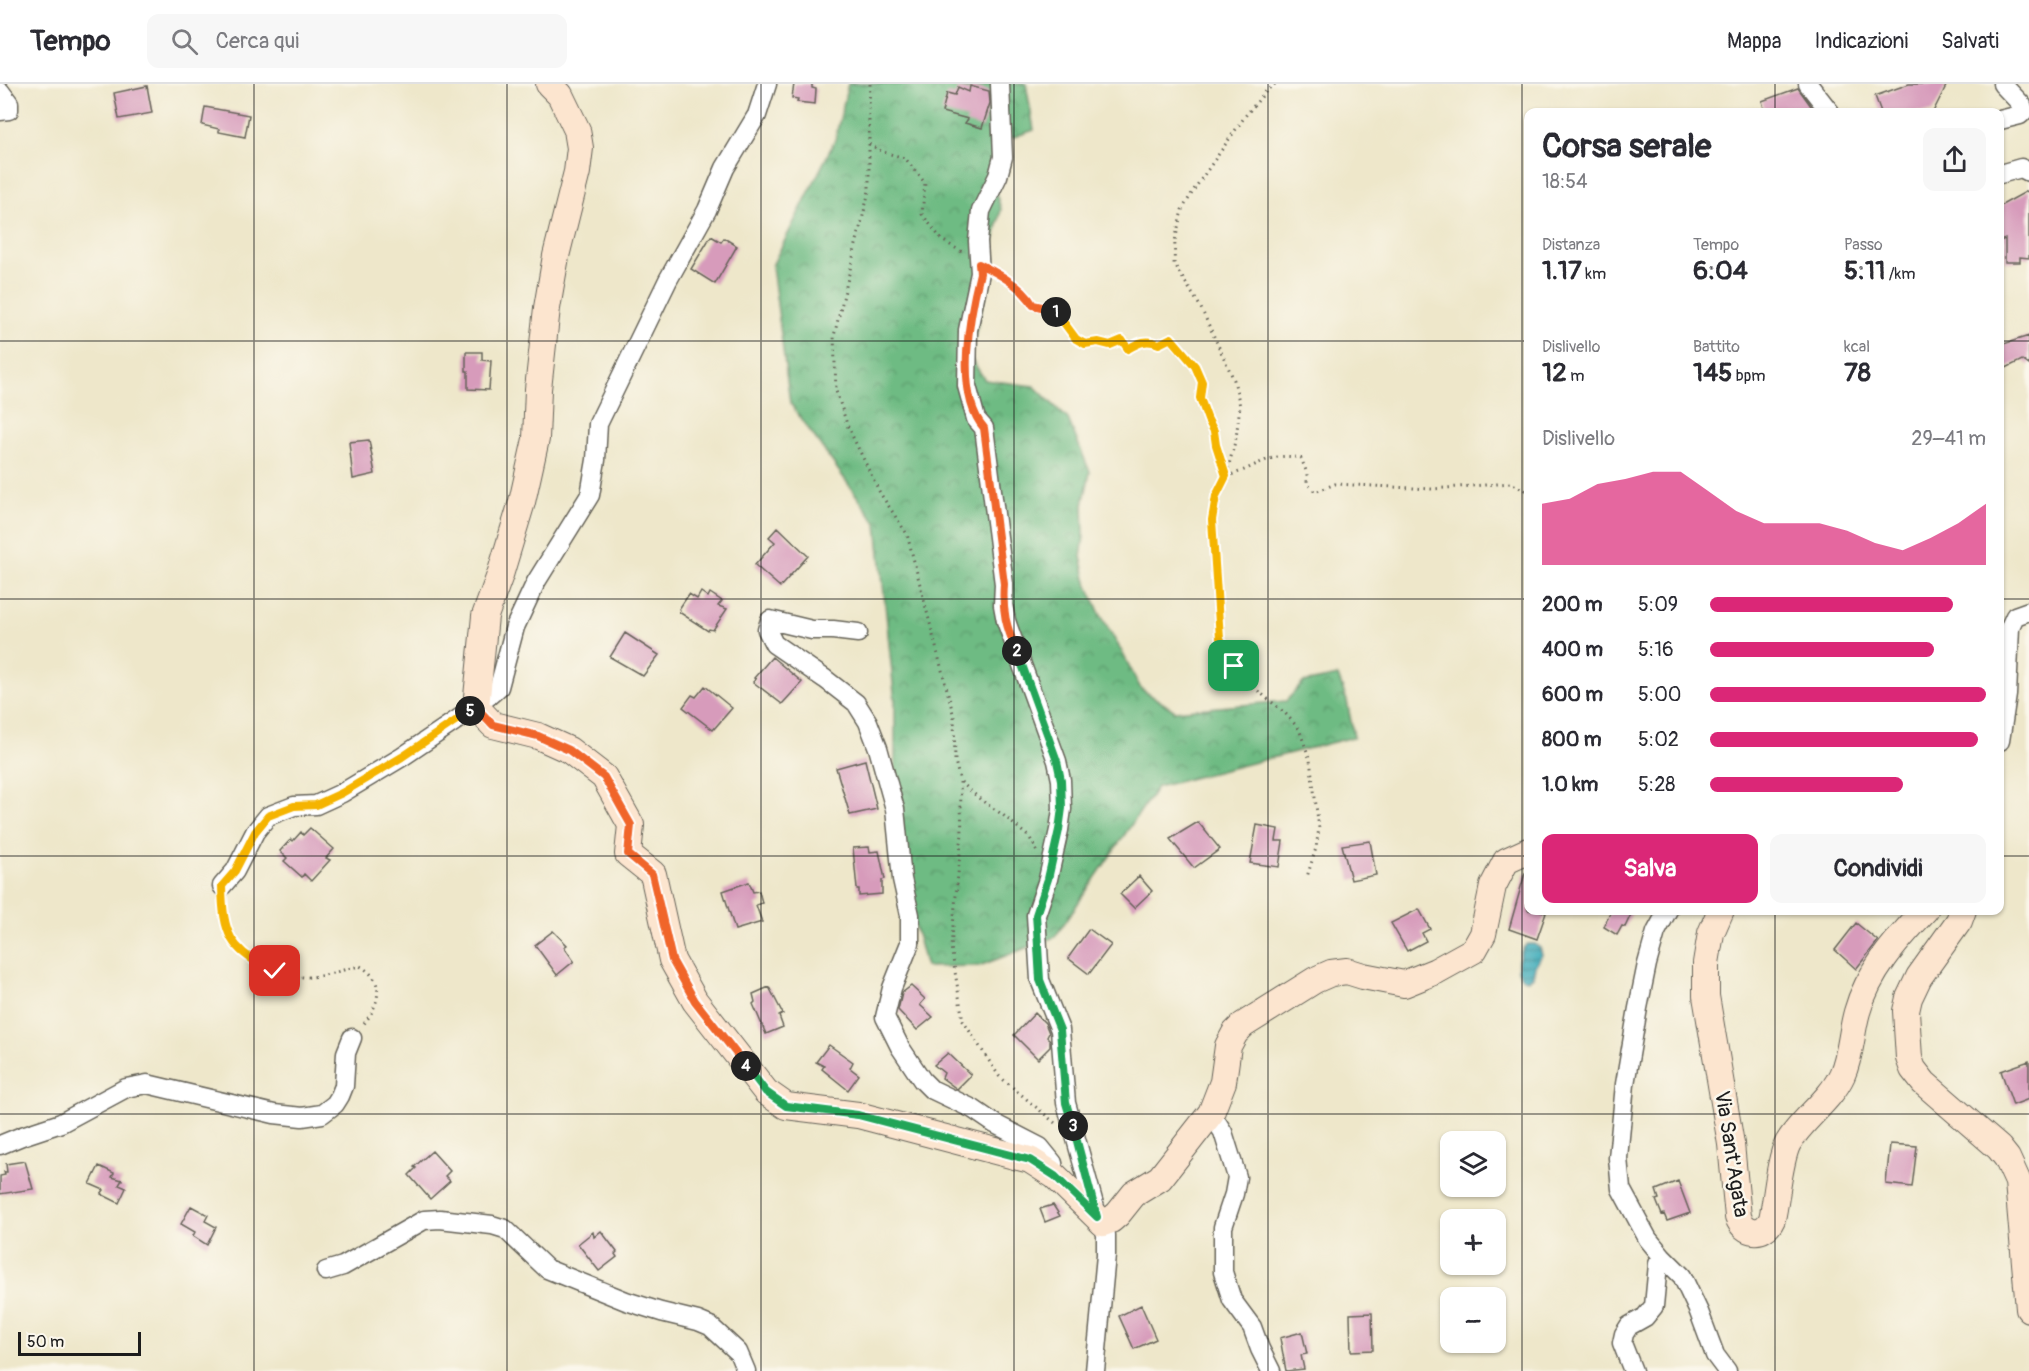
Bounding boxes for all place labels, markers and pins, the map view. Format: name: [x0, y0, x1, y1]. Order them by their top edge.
pin: 1: [1041, 297, 1071, 327]
pin: 2: [1002, 636, 1032, 666]
pin: [1208, 640, 1259, 691]
pin: 5: [455, 696, 485, 726]
pin: [249, 945, 300, 996]
pin: 4: [731, 1051, 761, 1081]
pin: 3: [1058, 1111, 1088, 1141]

